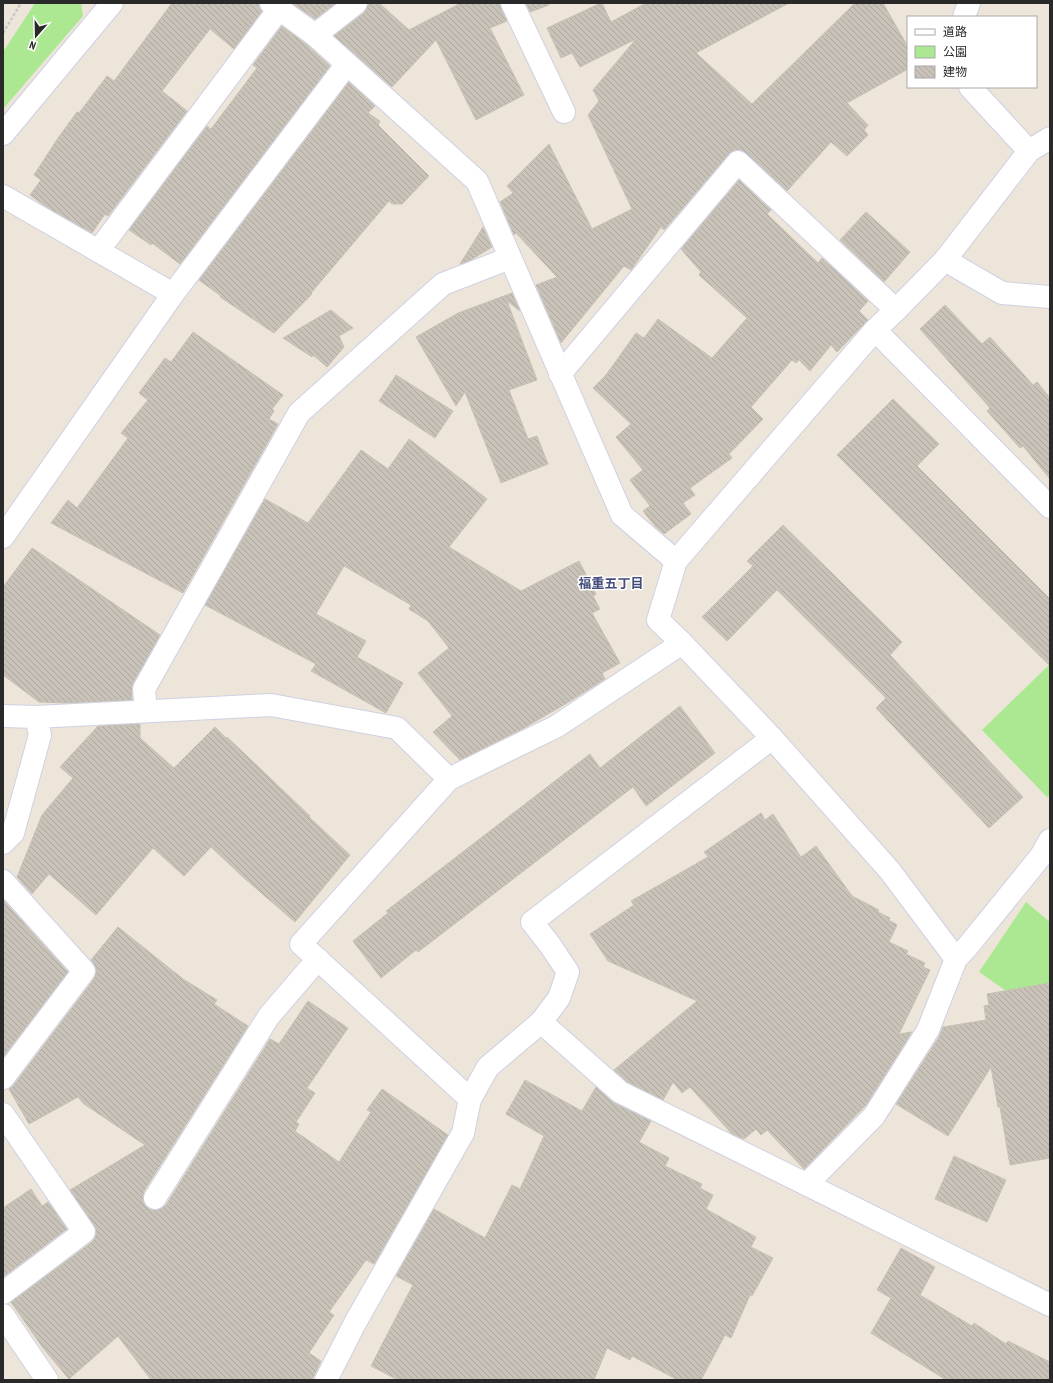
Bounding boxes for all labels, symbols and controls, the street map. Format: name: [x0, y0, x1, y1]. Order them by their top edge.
north arrow: [16, 16, 56, 56]
legend: [907, 16, 1037, 88]
text: 道路: [943, 24, 967, 39]
text: N: [27, 38, 38, 53]
text: 公園: [943, 44, 967, 59]
text: 建物: [943, 64, 967, 79]
district label: 福重五丁目: [578, 575, 644, 592]

